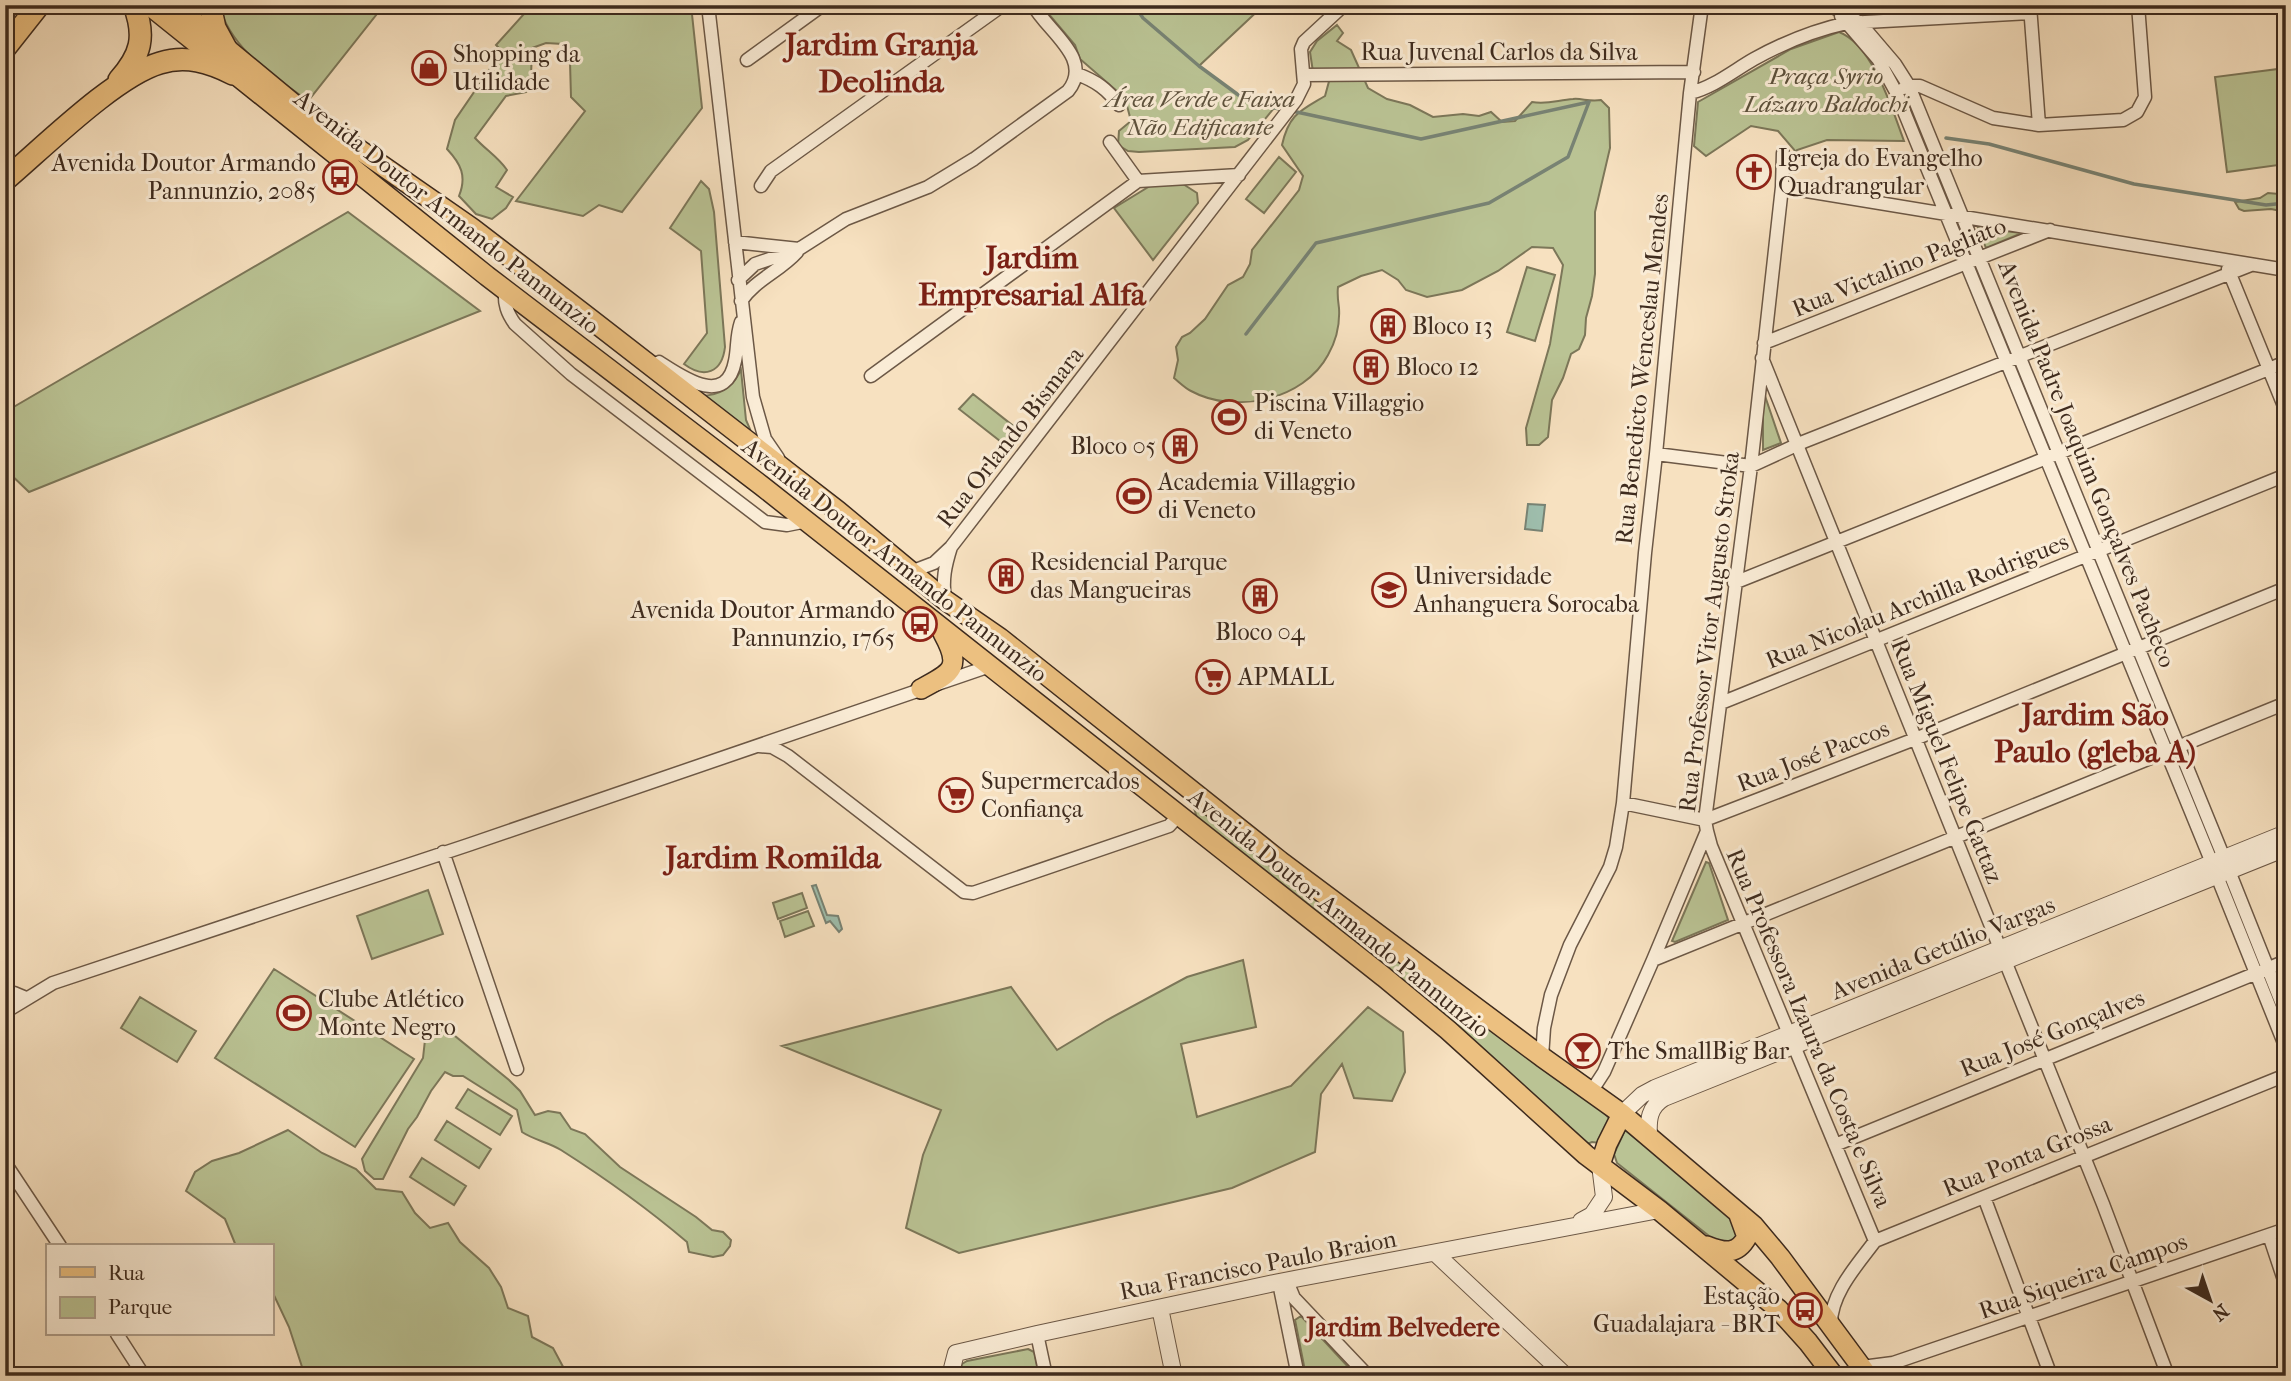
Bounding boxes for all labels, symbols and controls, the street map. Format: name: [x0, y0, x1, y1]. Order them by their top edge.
district label: Jardim Granja Deolinda: [782, 26, 978, 100]
street label: Rua Juvenal Carlos da Silva: [1361, 38, 1638, 66]
place label: Shopping da Utilidade: [453, 40, 581, 96]
shop icon: Shopping da Utilidade: [410, 49, 448, 87]
park label: Praça Syrio Lázaro Baldochi: [1742, 62, 1910, 118]
street label: Avenida Doutor Armando Pannunzio: [288, 84, 605, 340]
park label: Área Verde e Faixa Não Edificante: [1102, 85, 1295, 141]
place label: Igreja do Evangelho Quadrangular: [1778, 144, 1983, 200]
place label: Avenida Doutor Armando Pannunzio, 2085: [51, 149, 316, 205]
church icon: Igreja do Evangelho Quadrangular: [1735, 153, 1773, 191]
bus stop icon: Avenida Doutor Armando Pannunzio, 2085: [321, 158, 359, 196]
street label: Rua Benedicto Wenceslau Mendes: [1610, 192, 1674, 546]
street label: Rua Victalino Pagliato: [1788, 211, 2010, 323]
district label: Jardim Empresarial Alfa: [918, 239, 1147, 313]
street label: Avenida Padre Joaquim Gonçalves Pacheco: [1991, 256, 2182, 672]
building icon: Bloco 13: [1369, 307, 1407, 345]
place label: Bloco 13: [1412, 312, 1493, 340]
street label: Rua Orlando Bismara: [931, 340, 1090, 533]
building icon: Bloco 12: [1352, 348, 1390, 386]
place label: Bloco 12: [1396, 353, 1479, 381]
place label: Piscina Villaggio di Veneto: [1254, 389, 1424, 445]
sports icon: Piscina Villaggio di Veneto: [1210, 398, 1248, 436]
building icon: Bloco 05: [1161, 427, 1199, 465]
street label: Avenida Doutor Armando Pannunzio: [736, 432, 1053, 688]
place label: Bloco 05: [1070, 432, 1156, 460]
street label: Rua Professor Vitor Augusto Stroka: [1673, 449, 1745, 814]
place label: Academia Villaggio di Veneto: [1157, 468, 1355, 524]
sports icon: Academia Villaggio di Veneto: [1115, 477, 1153, 515]
street label: Rua Nicolau Archilla Rodrigues: [1762, 527, 2073, 675]
place label: Residencial Parque das Mangueiras: [1030, 548, 1227, 604]
building icon: Residencial Parque das Mangueiras: [987, 557, 1025, 595]
place label: Universidade Anhanguera Sorocaba: [1413, 562, 1640, 618]
school or university icon: Universidade Anhanguera Sorocaba: [1370, 571, 1408, 609]
building icon: Bloco 04: [1241, 577, 1279, 615]
place label: Avenida Doutor Armando Pannunzio, 1765: [630, 596, 895, 652]
bus stop icon: Avenida Doutor Armando Pannunzio, 1765: [901, 605, 939, 643]
place label: Bloco 04: [1215, 618, 1305, 646]
street label: Rua Miguel Felipe Gattaz: [1885, 635, 2009, 888]
supermarket icon: APMALL: [1194, 658, 1232, 696]
place label: APMALL: [1237, 663, 1335, 691]
district label: Jardim São Paulo (gleba A): [1994, 696, 2196, 770]
street label: Rua José Paccos: [1733, 714, 1893, 798]
place label: Supermercados Confiança: [981, 767, 1140, 824]
supermarket icon: Supermercados Confiança: [937, 776, 975, 814]
street label: Avenida Doutor Armando Pannunzio: [1182, 782, 1495, 1043]
district label: Jardim Romilda: [662, 839, 882, 876]
street label: Rua Professora Izaura da Costa e Silva: [1721, 844, 1898, 1212]
street label: Avenida Getúlio Vargas: [1826, 890, 2059, 1006]
street label: Rua José Gonçalves: [1956, 983, 2149, 1084]
place label: Clube Atlético Monte Negro: [318, 985, 464, 1041]
sports icon: Clube Atlético Monte Negro: [275, 994, 313, 1032]
bar icon: The SmallBig Bar: [1564, 1032, 1602, 1070]
place label: The SmallBig Bar: [1608, 1037, 1790, 1065]
street label: Rua Ponta Grossa: [1939, 1109, 2116, 1203]
street label: Rua Francisco Paulo Braion: [1117, 1224, 1399, 1306]
street label: Rua Siqueira Campos: [1975, 1227, 2191, 1325]
legend: [46, 1244, 273, 1336]
text: Rua: [108, 1261, 145, 1285]
north arrow: [2176, 1266, 2246, 1336]
place label: Estação Guadalajara - BRT: [1593, 1282, 1781, 1338]
bus stop icon: Estação Guadalajara - BRT: [1786, 1291, 1824, 1329]
text: Parque: [108, 1295, 172, 1319]
text: N: [2207, 1299, 2233, 1326]
district label: Jardim Belvedere: [1303, 1312, 1500, 1343]

